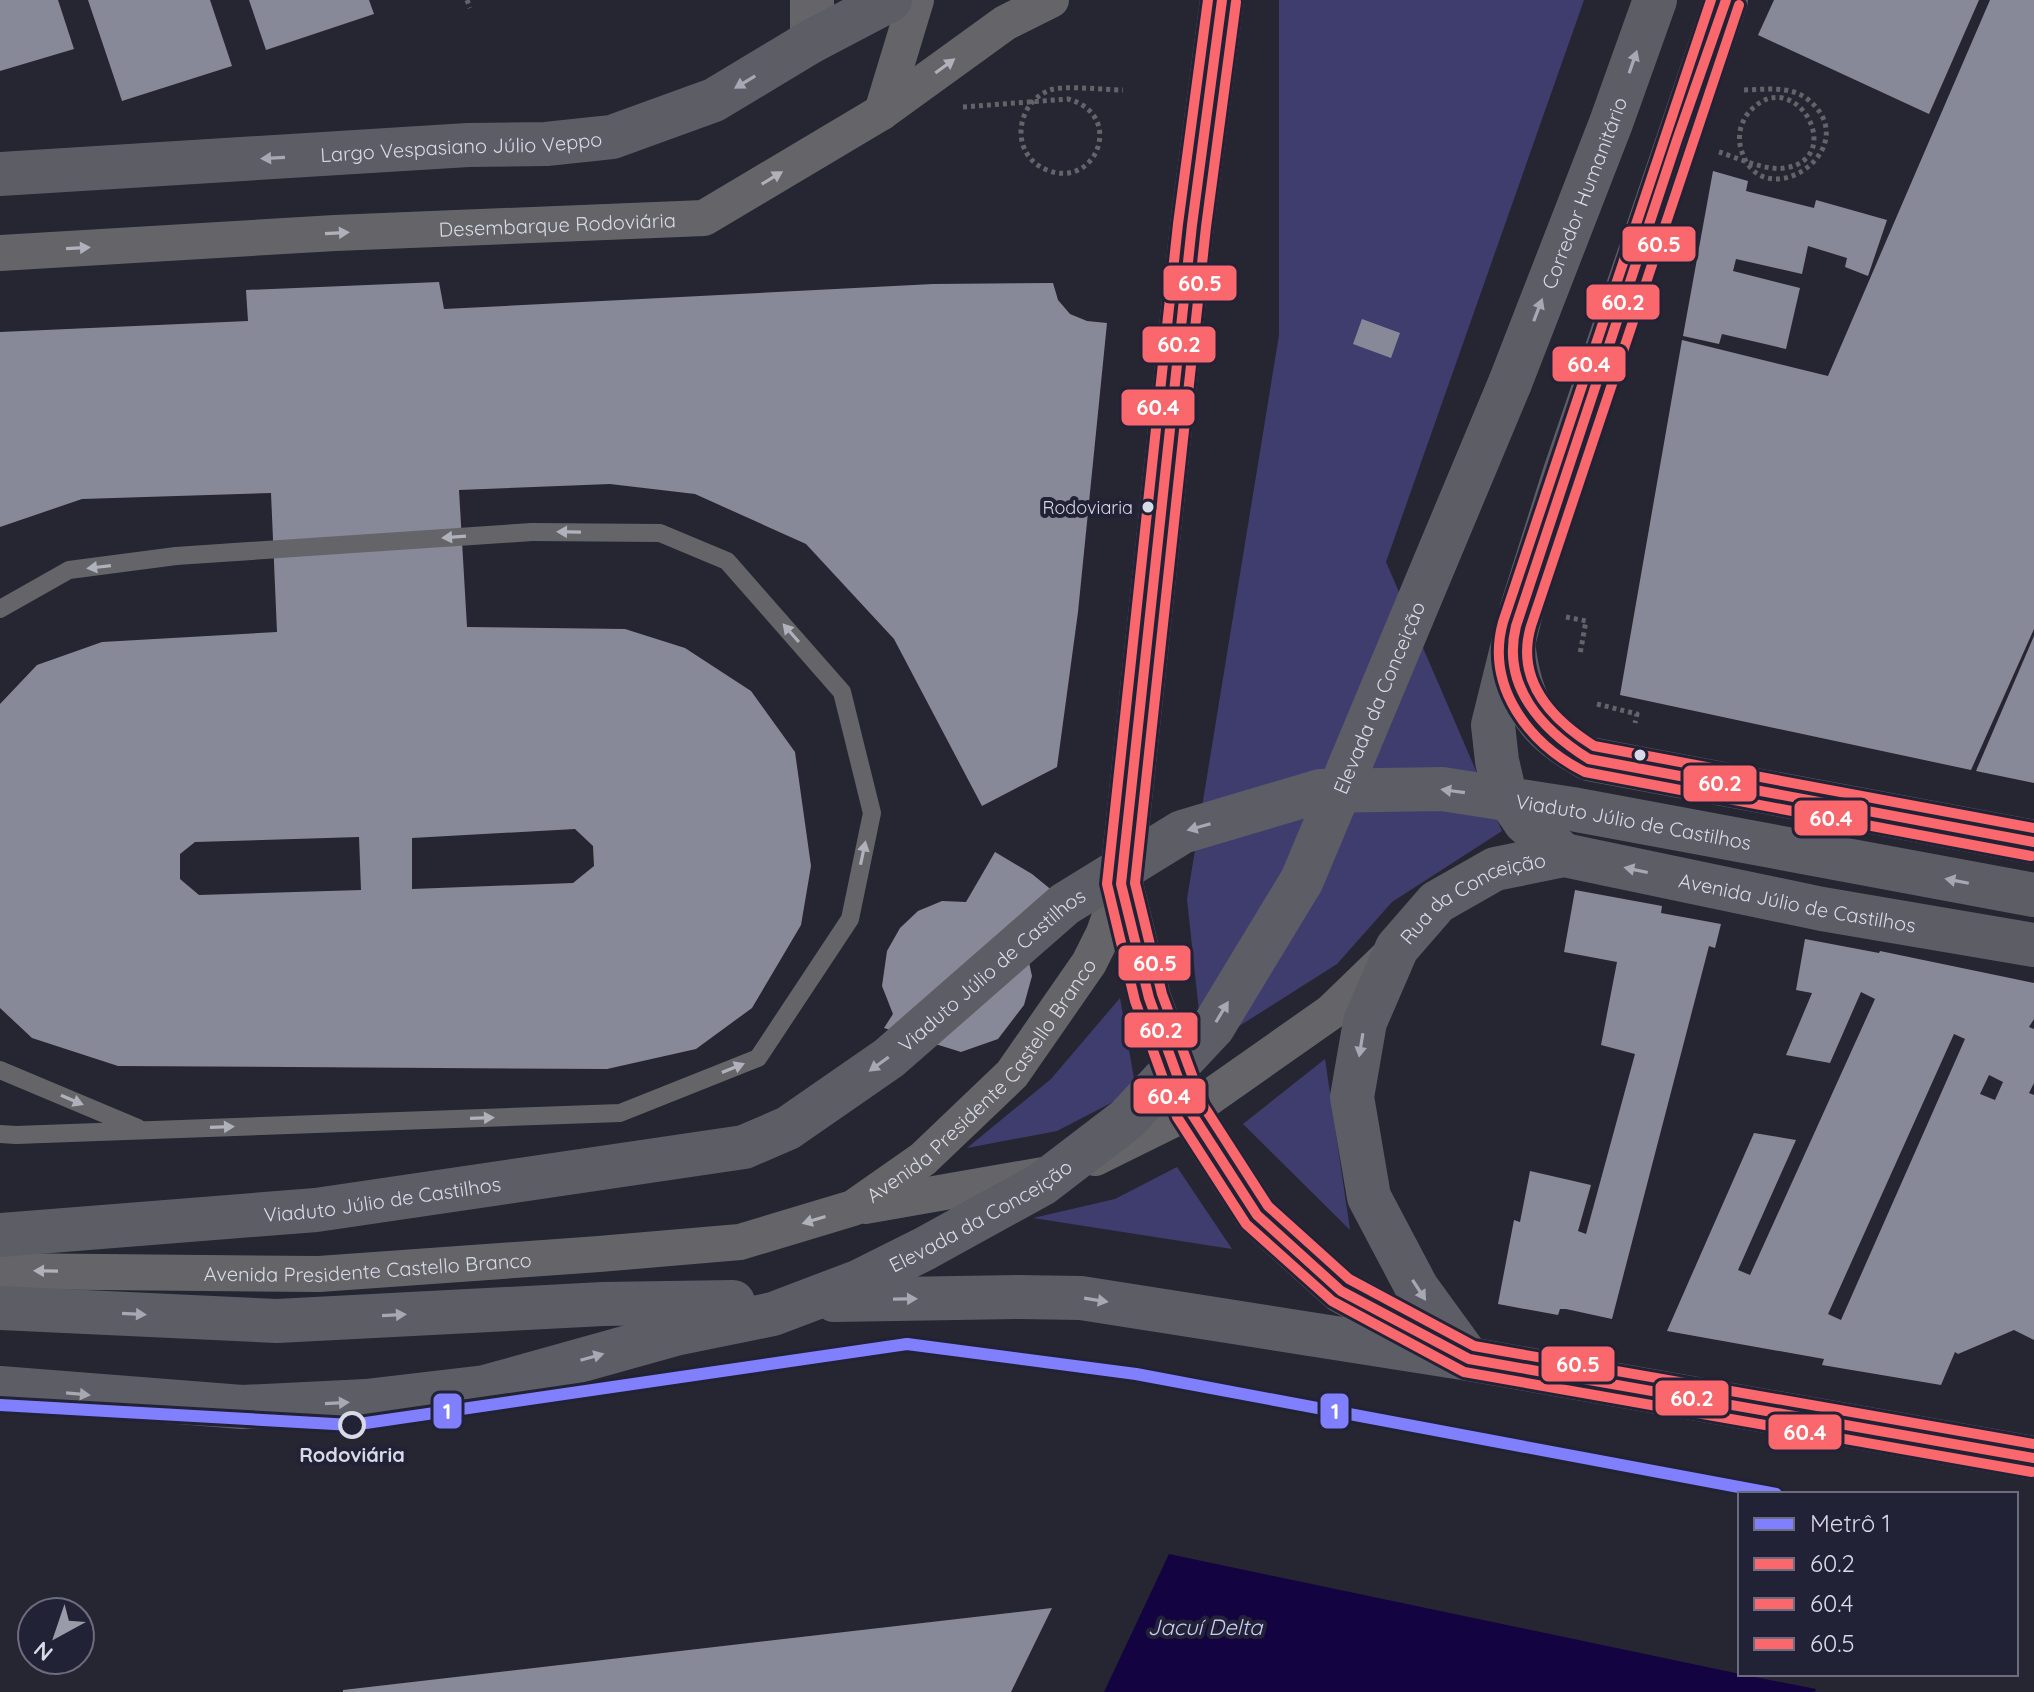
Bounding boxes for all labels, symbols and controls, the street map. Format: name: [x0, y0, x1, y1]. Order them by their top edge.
one-way arrow: [1627, 50, 1640, 74]
one-way arrow: [935, 59, 956, 75]
one-way arrow: [734, 74, 756, 88]
street label: Corredor Humanitário: [1535, 93, 1632, 292]
street label: Largo Vespasiano Júlio Veppo: [319, 126, 603, 167]
one-way arrow: [260, 151, 285, 164]
one-way arrow: [760, 171, 783, 185]
street label: Desembarque Rodoviária: [438, 207, 676, 241]
line badge: 60.5: [1621, 225, 1697, 263]
one-way arrow: [325, 226, 350, 239]
text: 60.5: [1637, 230, 1681, 258]
one-way arrow: [66, 241, 91, 254]
line badge: 60.5: [1162, 264, 1238, 302]
text: 60.5: [1178, 269, 1222, 297]
line badge: 60.2: [1585, 283, 1661, 321]
text: 60.2: [1601, 288, 1645, 316]
one-way arrow: [1532, 298, 1545, 322]
line badge: 60.2: [1141, 325, 1217, 364]
text: 60.2: [1157, 330, 1201, 358]
line badge: 60.4: [1551, 345, 1627, 383]
text: 60.4: [1567, 350, 1611, 378]
line badge: 60.4: [1120, 388, 1196, 427]
text: 60.4: [1136, 393, 1180, 421]
place label: Rodoviaria: [1042, 496, 1133, 519]
marker: Rodoviaria: [1140, 499, 1156, 515]
one-way arrow: [556, 526, 581, 538]
one-way arrow: [441, 531, 466, 544]
one-way arrow: [86, 560, 111, 573]
street label: Elevada da Conceição: [1327, 597, 1430, 797]
one-way arrow: [782, 624, 800, 643]
unlabelled marker: [1632, 747, 1648, 763]
line badge: 60.2: [1682, 764, 1758, 803]
text: 60.2: [1698, 769, 1742, 797]
one-way arrow: [1441, 784, 1466, 797]
street label: Viaduto Júlio de Castilhos: [1514, 788, 1754, 855]
line badge: 60.4: [1793, 799, 1869, 837]
text: 60.4: [1809, 804, 1853, 832]
one-way arrow: [1186, 821, 1210, 834]
one-way arrow: [857, 841, 870, 866]
street label: Rua da Conceição: [1394, 847, 1548, 949]
one-way arrow: [1623, 863, 1648, 876]
street label: Avenida Júlio de Castilhos: [1677, 867, 1918, 937]
one-way arrow: [1945, 874, 1970, 886]
street label: Viaduto Júlio de Castilhos: [893, 882, 1090, 1057]
line badge: 60.5: [1117, 944, 1192, 982]
text: 60.5: [1133, 949, 1177, 977]
street label: Avenida Presidente Castello Branco: [861, 953, 1101, 1208]
one-way arrow: [1215, 1001, 1229, 1023]
line badge: 60.2: [1123, 1011, 1199, 1049]
text: 60.2: [1139, 1016, 1183, 1044]
one-way arrow: [1354, 1033, 1367, 1058]
one-way arrow: [869, 1056, 890, 1071]
one-way arrow: [721, 1061, 745, 1074]
line badge: 60.4: [1132, 1077, 1207, 1115]
text: 60.4: [1147, 1082, 1191, 1110]
one-way arrow: [60, 1093, 84, 1106]
one-way arrow: [470, 1111, 495, 1124]
one-way arrow: [210, 1121, 235, 1134]
street label: Elevada da Conceição: [885, 1153, 1077, 1277]
street label: Viaduto Júlio de Castilhos: [263, 1170, 502, 1227]
one-way arrow: [801, 1214, 825, 1227]
street label: Avenida Presidente Castello Branco: [204, 1246, 532, 1287]
one-way arrow: [33, 1265, 58, 1278]
one-way arrow: [1411, 1279, 1425, 1301]
one-way arrow: [893, 1293, 918, 1305]
one-way arrow: [1084, 1294, 1109, 1307]
one-way arrow: [122, 1308, 147, 1321]
one-way arrow: [382, 1308, 407, 1321]
line badge: 60.5: [1540, 1345, 1616, 1383]
one-way arrow: [581, 1350, 605, 1363]
text: 60.5: [1556, 1350, 1600, 1378]
line badge: 60.2: [1654, 1379, 1730, 1417]
text: 60.2: [1670, 1384, 1714, 1412]
one-way arrow: [66, 1388, 91, 1401]
line badge: 1: [432, 1392, 463, 1430]
line badge: 1: [1319, 1392, 1350, 1430]
one-way arrow: [325, 1396, 350, 1409]
text: 1: [443, 1397, 451, 1425]
text: 1: [1331, 1397, 1339, 1425]
marker: Rodoviária: [339, 1412, 365, 1438]
line badge: 60.4: [1767, 1413, 1843, 1451]
text: 60.4: [1783, 1418, 1827, 1446]
place label: Rodoviária: [299, 1442, 405, 1467]
legend: [1738, 1492, 2018, 1676]
text: Metrô 1: [1810, 1508, 1891, 1538]
text: 60.2: [1810, 1548, 1855, 1578]
text: 60.4: [1810, 1588, 1853, 1618]
north arrow: [16, 1596, 96, 1676]
water label: Jacuí Delta: [1148, 1613, 1264, 1641]
text: 60.5: [1810, 1628, 1855, 1658]
text: N: [28, 1635, 58, 1667]

